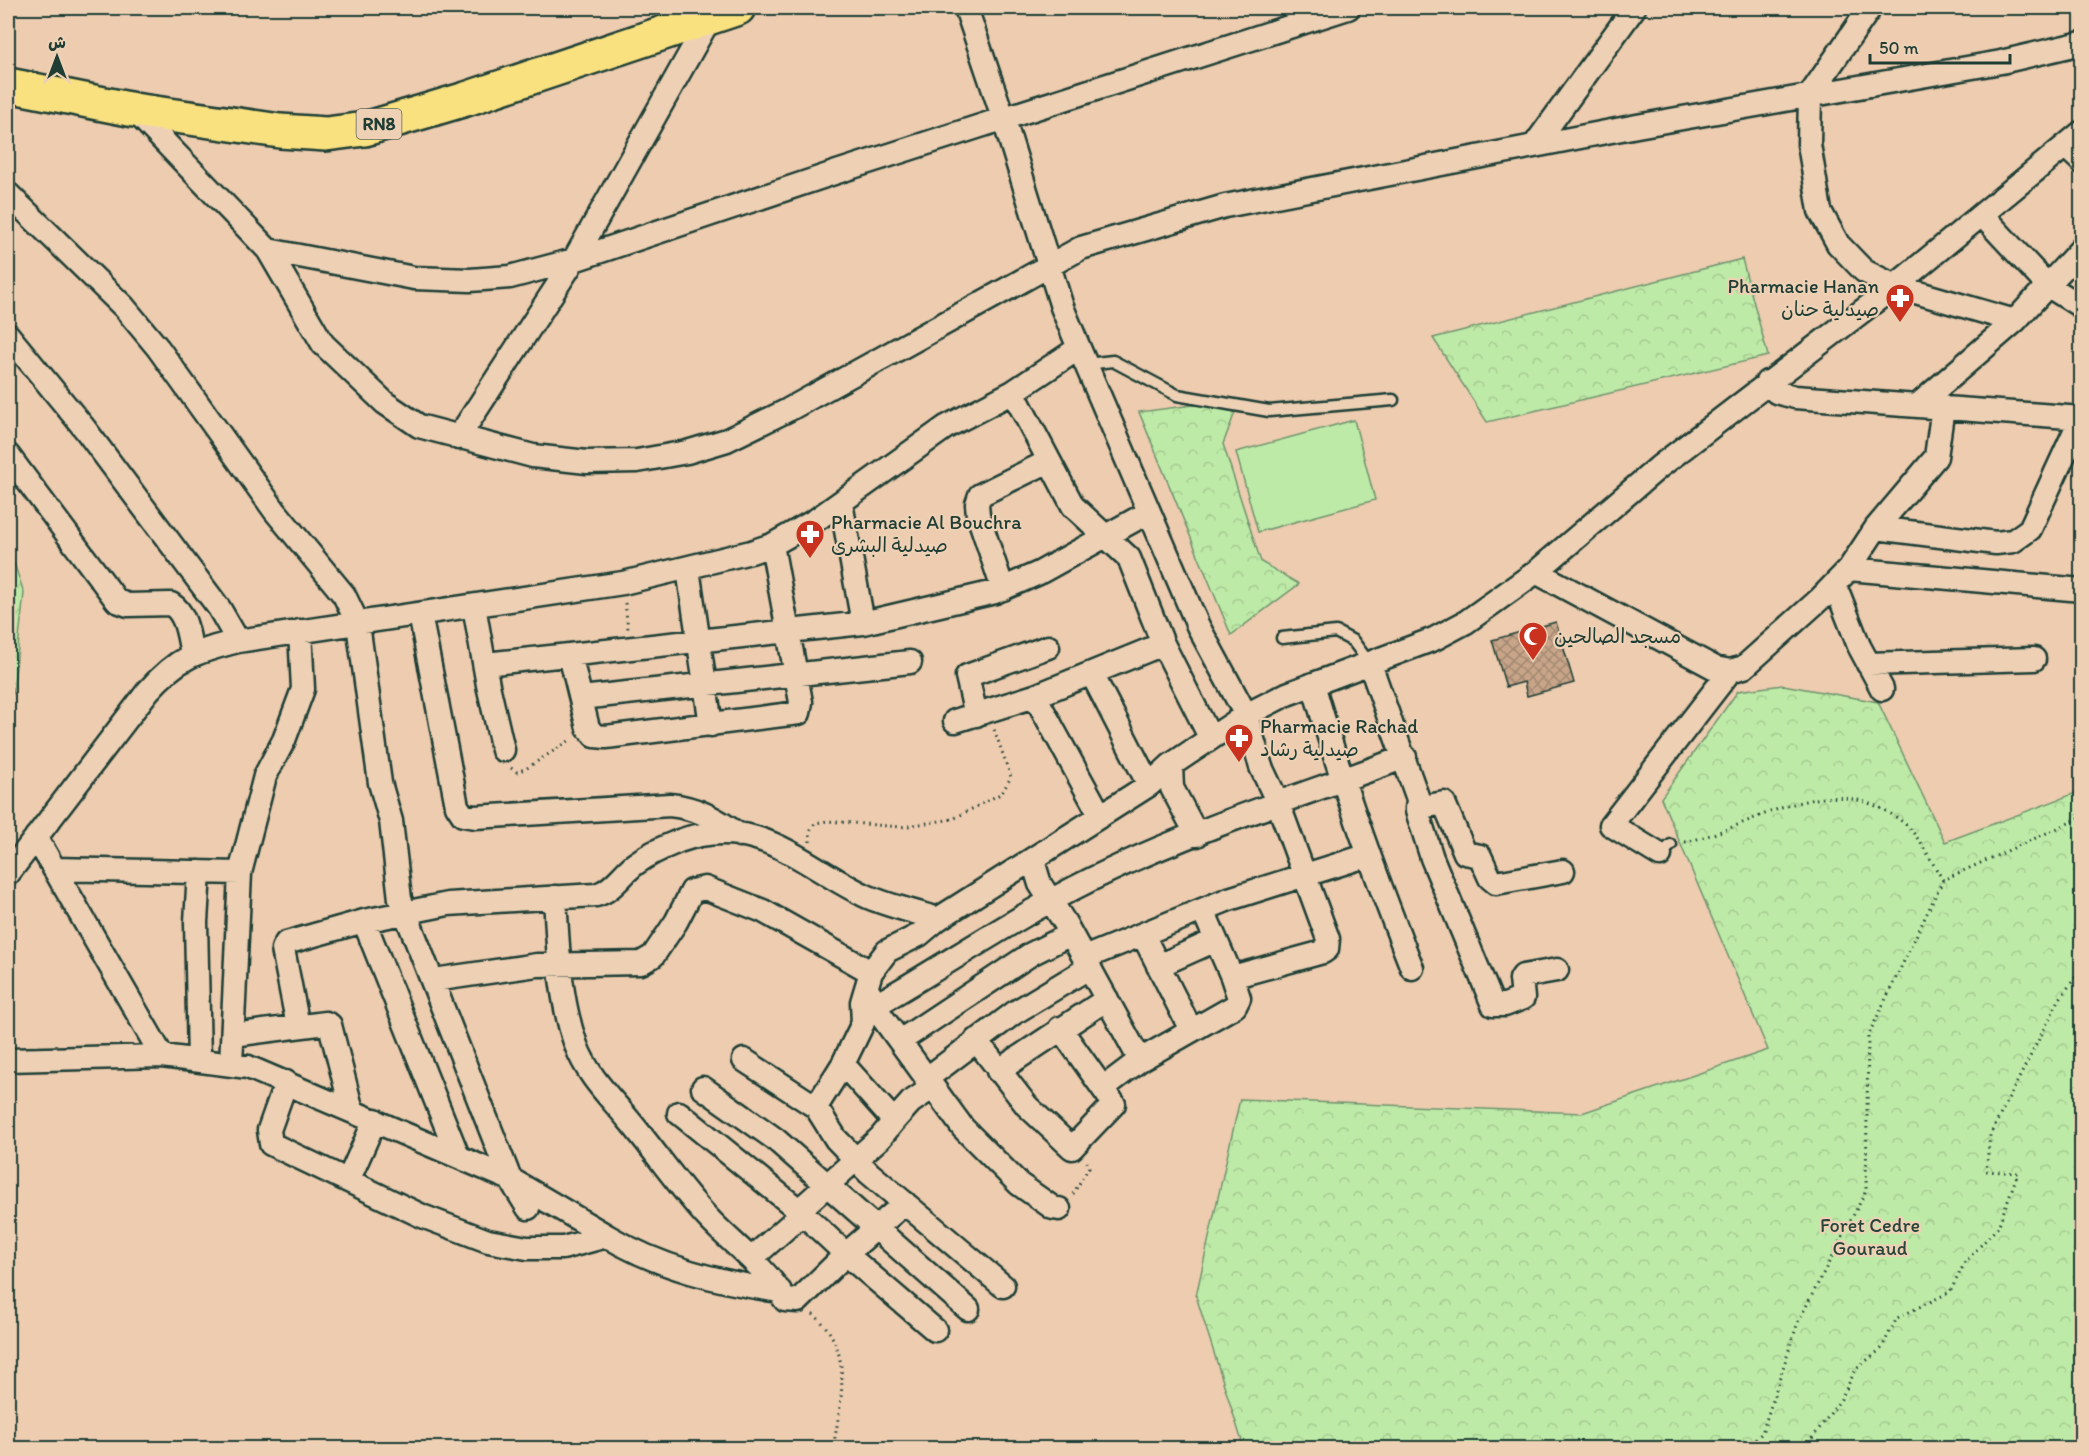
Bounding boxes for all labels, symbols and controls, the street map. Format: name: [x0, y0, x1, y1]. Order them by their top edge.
north arrow: [27, 27, 87, 87]
scale bar: [1870, 27, 2010, 65]
text: ش: [48, 33, 66, 52]
text: 50 m: [1879, 37, 1919, 59]
road number: RN8: [356, 109, 401, 139]
place label: Pharmacie Hanan صيدلية حنان: [1728, 274, 1879, 321]
pharmacy icon: Pharmacie Hanan صيدلية حنان: [1884, 282, 1916, 324]
place label: Pharmacie Al Bouchra صيدلية البشرى: [831, 510, 1022, 557]
pharmacy icon: Pharmacie Al Bouchra صيدلية البشرى: [794, 518, 826, 560]
mosque icon: مسجد الصالحين: [1517, 620, 1549, 662]
place label: مسجد الصالحين: [1554, 624, 1681, 648]
place label: Pharmacie Rachad صيدلية رشاد: [1260, 714, 1418, 761]
pharmacy icon: Pharmacie Rachad صيدلية رشاد: [1223, 722, 1255, 764]
park label: Foret Cedre Gouraud: [1820, 1213, 1920, 1260]

